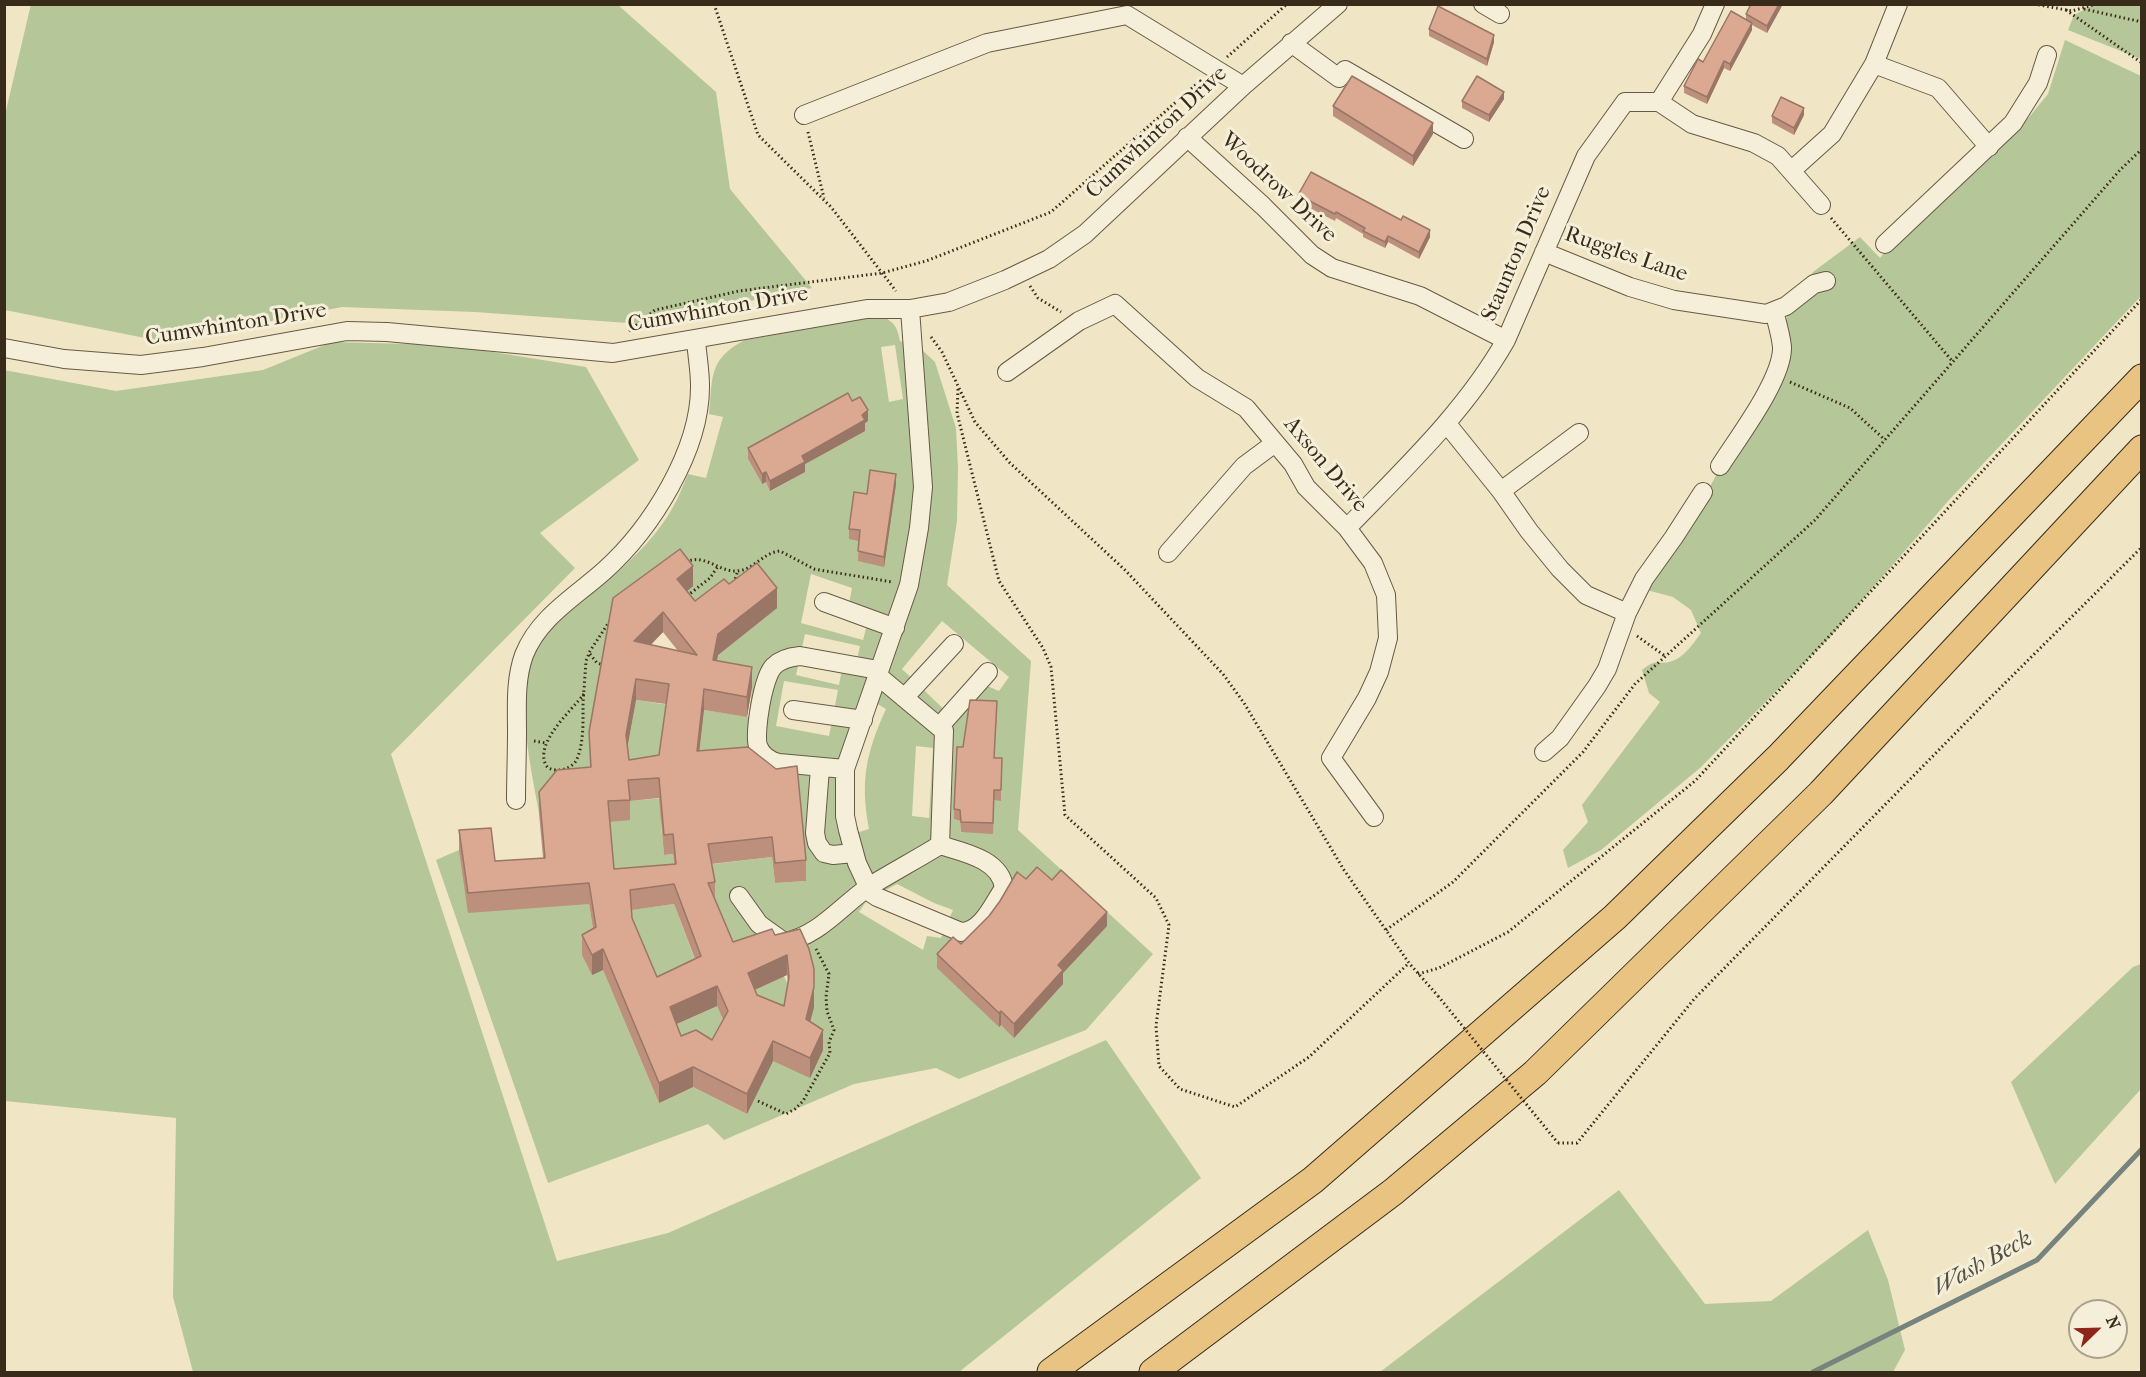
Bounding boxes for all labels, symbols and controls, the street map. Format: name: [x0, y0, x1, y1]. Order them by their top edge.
street label: Cumwhinton Drive: [1081, 61, 1233, 205]
street label: Woodrow Drive: [1214, 127, 1342, 249]
street label: Staunton Drive: [1477, 182, 1557, 326]
street label: Ruggles Lane: [1561, 222, 1691, 288]
street label: Cumwhinton Drive: [626, 281, 810, 339]
street label: Cumwhinton Drive: [144, 298, 328, 352]
street label: Axson Drive: [1278, 412, 1372, 518]
water label: Wash Beck: [1928, 1225, 2038, 1303]
north arrow: [2068, 1299, 2128, 1359]
text: N: [2102, 1313, 2124, 1332]

